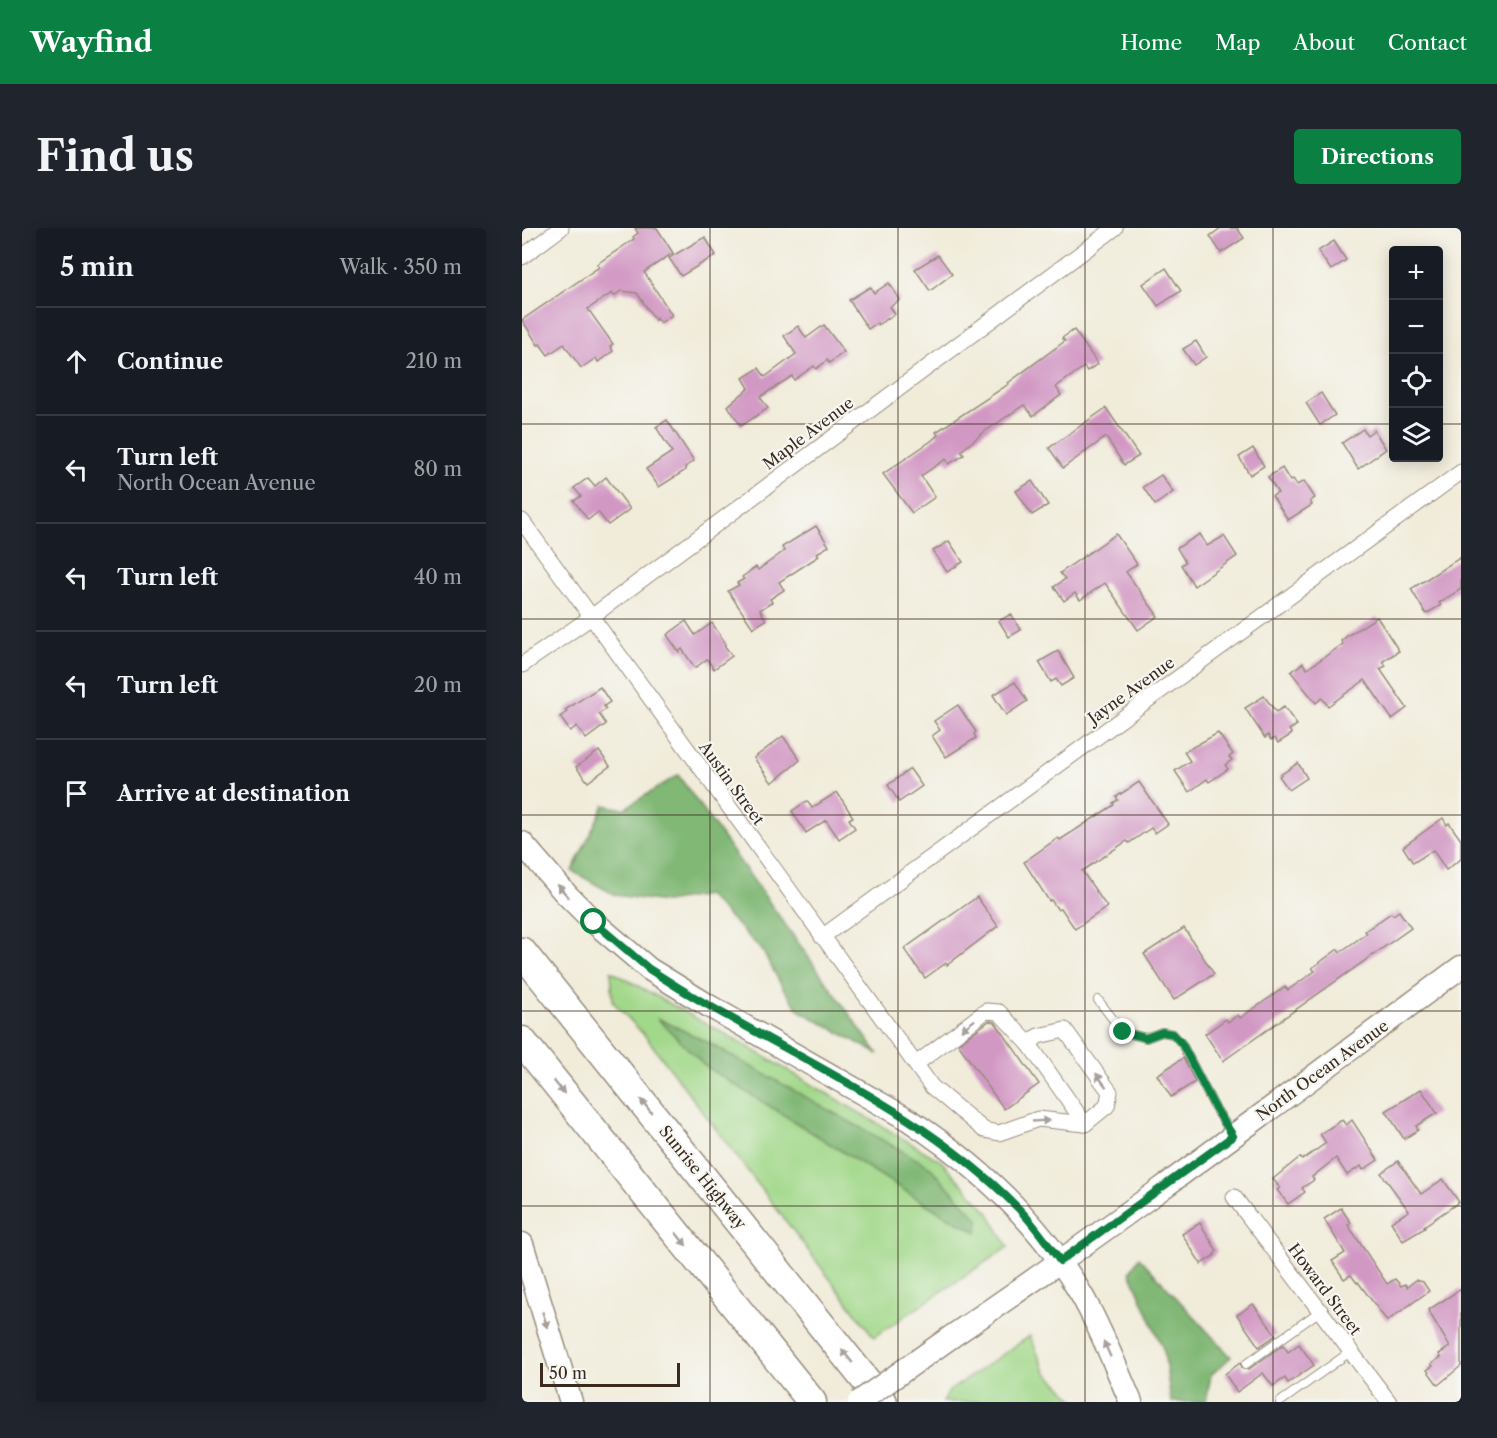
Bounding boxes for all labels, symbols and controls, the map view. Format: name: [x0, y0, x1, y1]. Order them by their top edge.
text: Wayfind: [30, 25, 152, 59]
text: Home: [1121, 30, 1182, 55]
text: Map: [1215, 30, 1260, 55]
text: About: [1293, 30, 1355, 55]
text: Contact: [1388, 30, 1467, 55]
button: Directions: [1294, 129, 1461, 184]
text: Find us: [36, 130, 194, 182]
map controls: [1389, 246, 1443, 462]
button: +: [1389, 246, 1443, 300]
text: 5 min: [60, 251, 134, 283]
text: Walk · 350 m: [339, 255, 462, 279]
button: −: [1389, 300, 1443, 354]
icon: ahead: [60, 345, 93, 378]
text: Continue: [117, 348, 223, 375]
text: 210 m: [405, 349, 462, 373]
button: locate: [1389, 354, 1443, 408]
street label: Maple Avenue: [759, 392, 857, 474]
button: layers: [1389, 408, 1443, 462]
text: Turn left: [117, 444, 218, 471]
icon: left: [60, 453, 93, 486]
text: 80 m: [414, 457, 462, 481]
text: North Ocean Avenue: [117, 471, 316, 495]
icon: left: [60, 561, 93, 594]
text: Turn left: [117, 564, 218, 591]
text: 40 m: [414, 565, 462, 589]
street label: Jayne Avenue: [1081, 652, 1178, 730]
icon: left: [60, 669, 93, 702]
text: Turn left: [117, 672, 218, 699]
text: 20 m: [414, 673, 462, 697]
street label: Austin Street: [694, 736, 769, 829]
icon: arrive: [60, 777, 93, 810]
text: Arrive at destination: [117, 780, 350, 807]
one-way arrow: [557, 884, 570, 899]
route start: [580, 908, 606, 934]
street label: North Ocean Avenue: [1252, 1015, 1392, 1125]
one-way arrow: [961, 1018, 976, 1030]
route end: [1109, 1018, 1135, 1044]
one-way arrow: [1096, 1072, 1108, 1087]
one-way arrow: [552, 1079, 565, 1095]
one-way arrow: [639, 1098, 652, 1114]
one-way arrow: [1031, 1116, 1050, 1125]
street label: Sunrise Highway: [655, 1121, 752, 1234]
one-way arrow: [674, 1231, 687, 1247]
street label: Howard Street: [1284, 1239, 1366, 1339]
one-way arrow: [541, 1311, 551, 1329]
one-way arrow: [1103, 1340, 1112, 1357]
one-way arrow: [841, 1349, 853, 1364]
scale bar: [540, 1360, 680, 1388]
text: 50 m: [549, 1363, 587, 1383]

